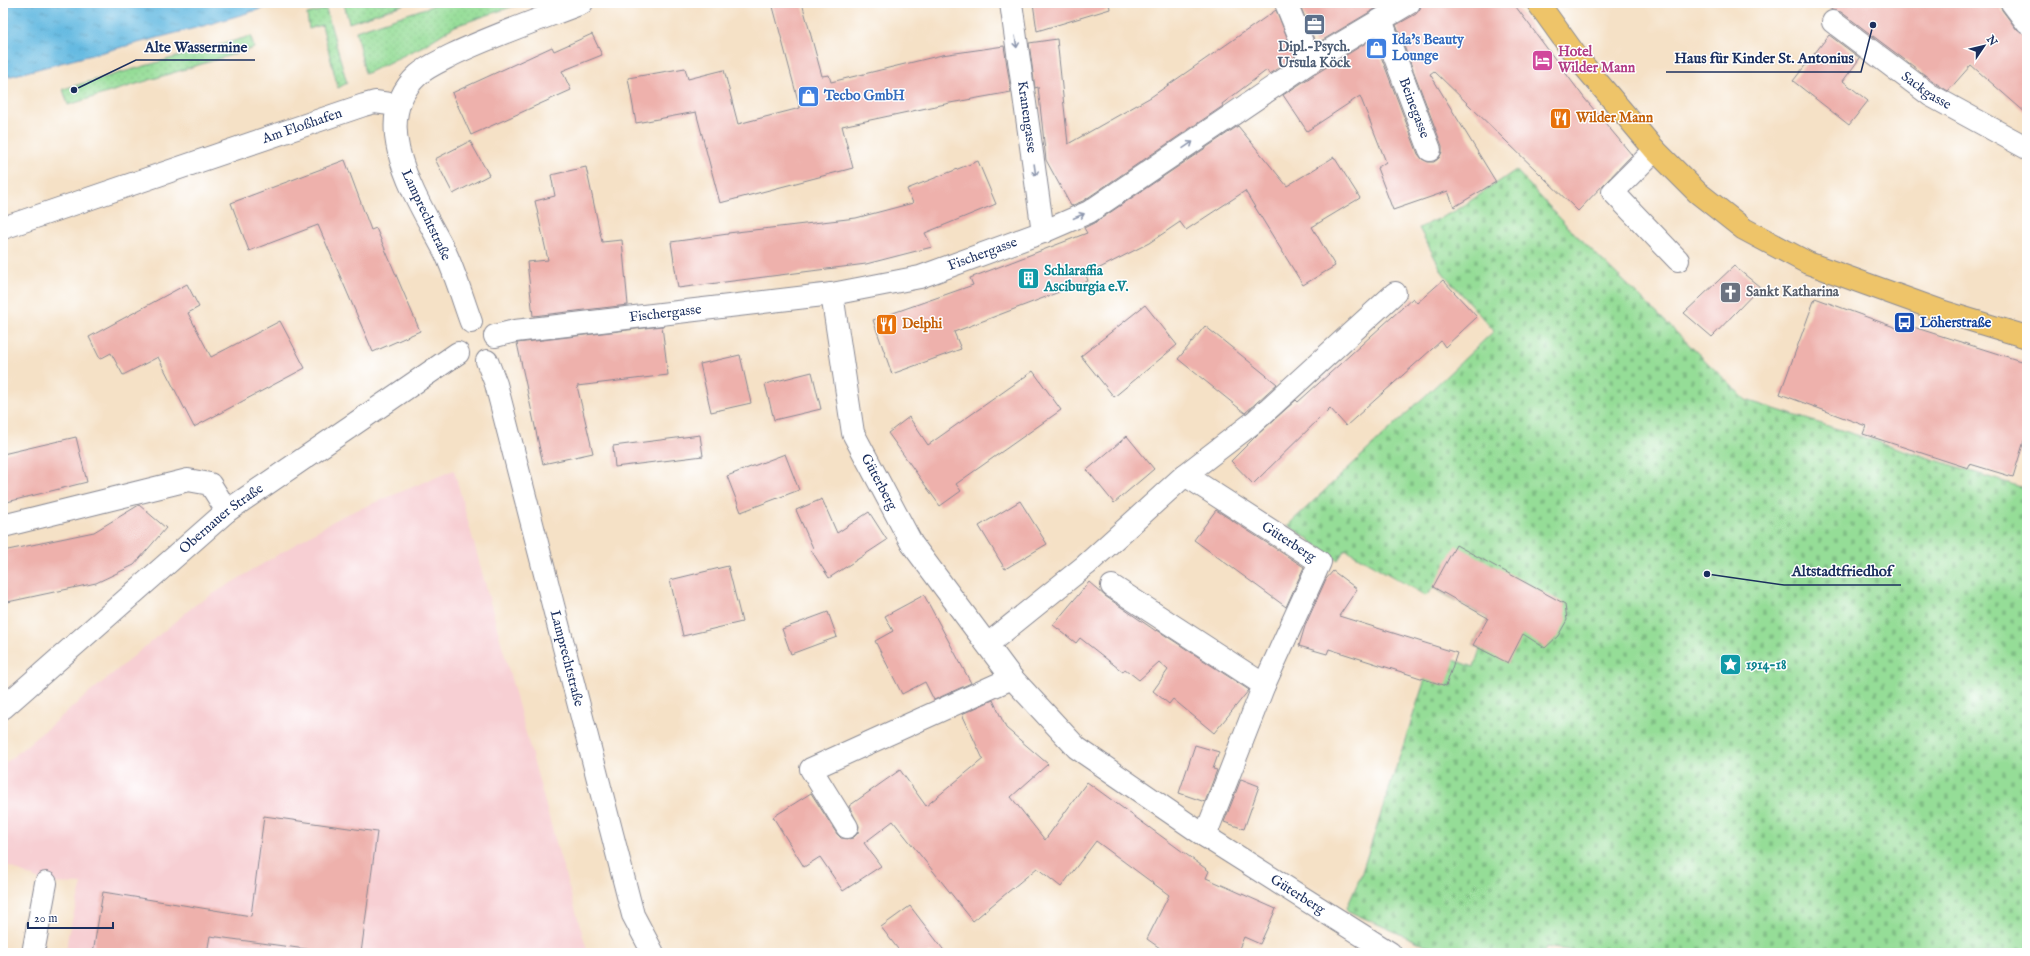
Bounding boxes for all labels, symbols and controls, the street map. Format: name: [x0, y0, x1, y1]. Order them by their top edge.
office icon: Dipl.-Psych. Ursula Köck: [1301, 12, 1327, 38]
north arrow: [1964, 26, 2004, 66]
place label: Ida's Beauty Lounge: [1392, 31, 1465, 65]
text: N: [1982, 32, 2000, 49]
callout: Alte Wassermine: [136, 33, 255, 60]
one-way arrow: [1012, 35, 1020, 48]
shop icon: Ida's Beauty Lounge: [1363, 35, 1389, 61]
text: Alte Wassermine: [144, 38, 248, 57]
place label: Dipl.-Psych. Ursula Köck: [1277, 38, 1351, 72]
place label: Hotel Wilder Mann: [1557, 43, 1636, 77]
callout: Haus für Kinder St. Antonius: [1666, 45, 1861, 72]
hotel icon: Hotel Wilder Mann: [1529, 47, 1555, 73]
text: Haus für Kinder St. Antonius: [1674, 49, 1855, 68]
street label: Sackgasse: [1898, 68, 1955, 114]
street label: Beinegasse: [1395, 75, 1434, 141]
street label: Kranengasse: [1013, 80, 1041, 155]
shop icon: Tecbo GmbH: [795, 83, 821, 109]
place label: Tecbo GmbH: [823, 87, 905, 105]
street label: Am Floßhafen: [259, 104, 345, 148]
restaurant icon: Wilder Mann: [1547, 105, 1573, 131]
place label: Wilder Mann: [1575, 109, 1654, 127]
one-way arrow: [1182, 141, 1193, 149]
one-way arrow: [1031, 163, 1039, 176]
street label: Lamprechtstraße: [397, 166, 455, 264]
one-way arrow: [1073, 212, 1085, 219]
street label: Fischergasse: [945, 233, 1020, 275]
place label: Schlaraffia Asciburgia e.V.: [1043, 262, 1128, 296]
building icon: Schlaraffia Asciburgia e.V.: [1016, 266, 1042, 292]
church icon: Sankt Katharina: [1718, 279, 1744, 305]
place label: Sankt Katharina: [1746, 283, 1840, 301]
street label: Fischergasse: [628, 300, 703, 327]
bus stop icon: Löherstraße: [1892, 310, 1918, 336]
restaurant icon: Delphi: [874, 311, 900, 337]
place label: Löherstraße: [1920, 314, 1992, 332]
place label: Delphi: [902, 315, 942, 333]
street label: Güterberg: [857, 451, 902, 514]
street label: Obernauer Straße: [175, 479, 267, 558]
street label: Güterberg: [1258, 518, 1320, 566]
callout: Altstadtfriedhof: [1784, 558, 1901, 585]
text: Altstadtfriedhof: [1791, 562, 1895, 581]
street label: Lamprechtstraße: [546, 608, 588, 709]
place icon: 1914-18: [1718, 652, 1744, 678]
place label: 1914-18: [1746, 656, 1787, 674]
street label: Güterberg: [1267, 871, 1329, 919]
scale bar: [28, 904, 113, 930]
text: 20 m: [34, 911, 57, 926]

